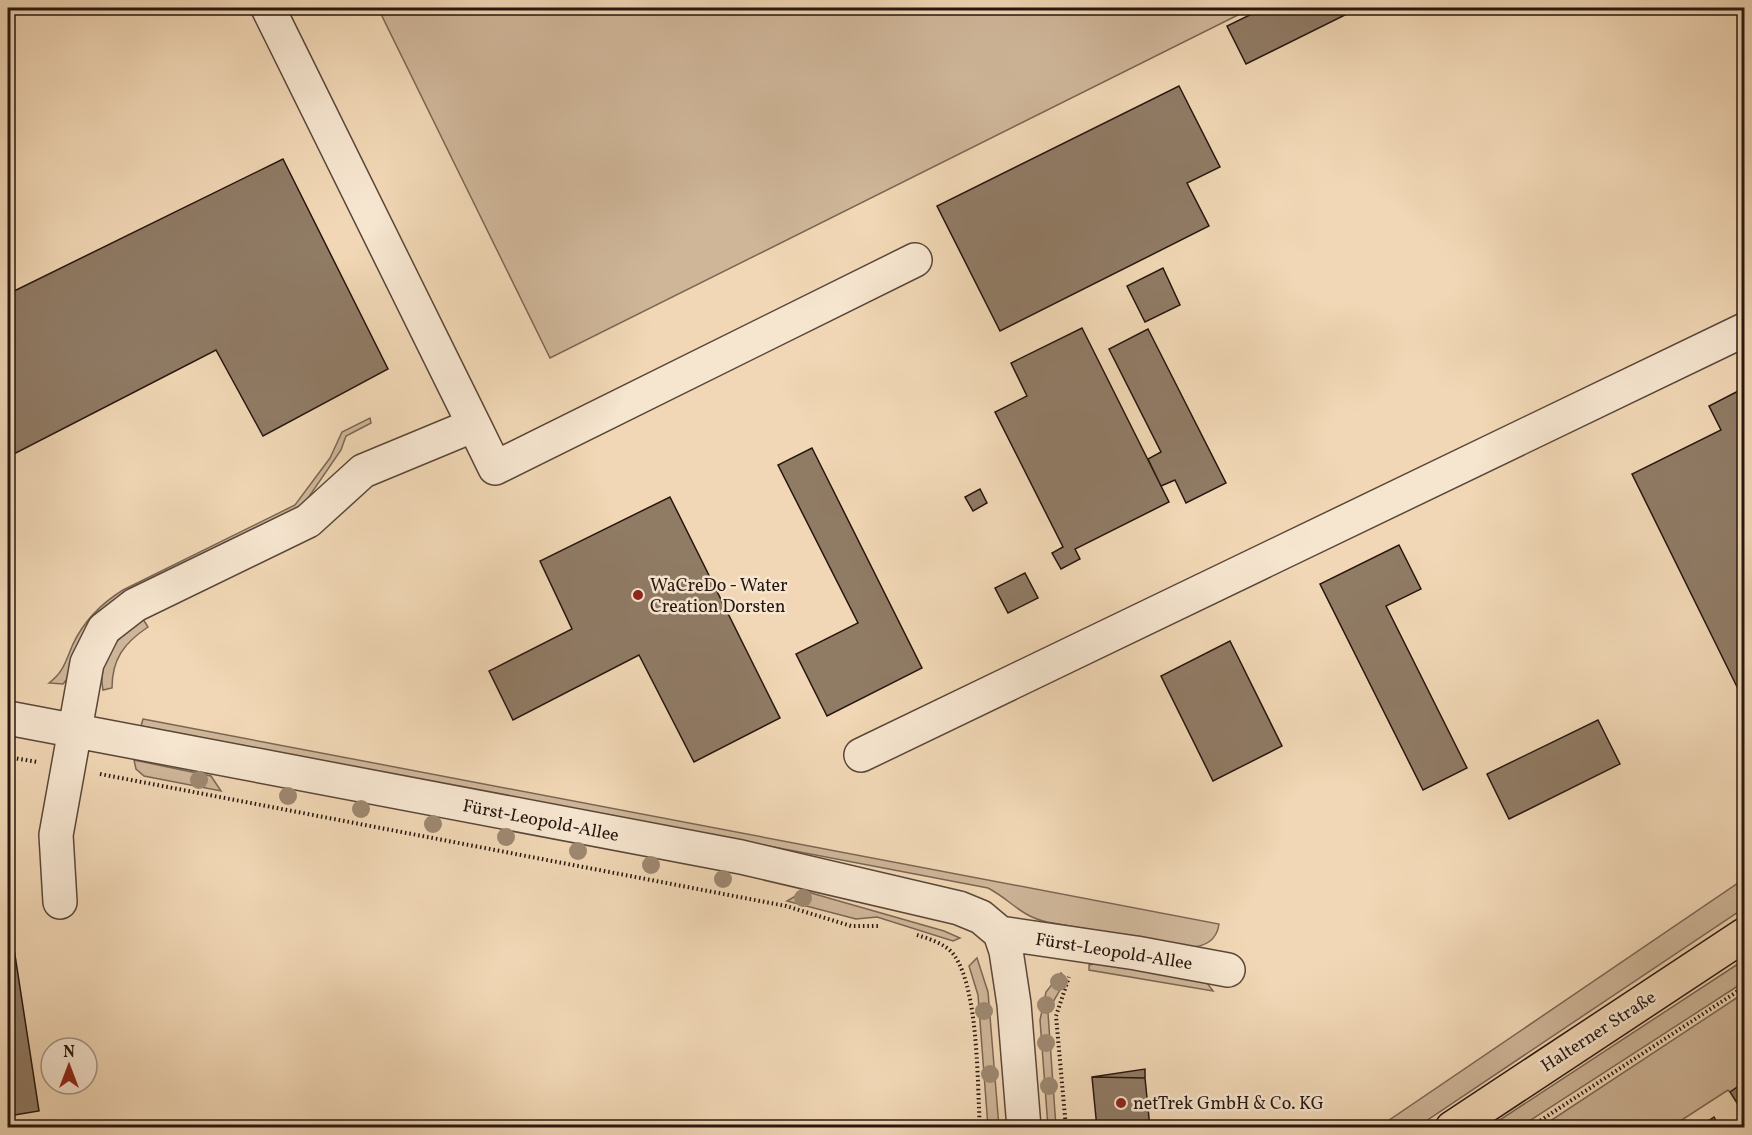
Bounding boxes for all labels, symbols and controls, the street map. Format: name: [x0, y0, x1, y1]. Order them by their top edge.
place label: WaCreDo - Water Creation Dorsten: [650, 574, 788, 620]
marker: WaCreDo - Water Creation Dorsten: [631, 588, 645, 602]
street label: Fürst-Leopold-Allee: [461, 794, 621, 849]
street label: Fürst-Leopold-Allee: [1034, 928, 1194, 977]
street label: Halterner Straße: [1536, 986, 1661, 1079]
north arrow: [39, 1036, 99, 1096]
text: N: [63, 1042, 75, 1064]
place label: netTrek GmbH & Co. KG: [1133, 1092, 1324, 1117]
marker: netTrek GmbH & Co. KG: [1114, 1096, 1128, 1110]

